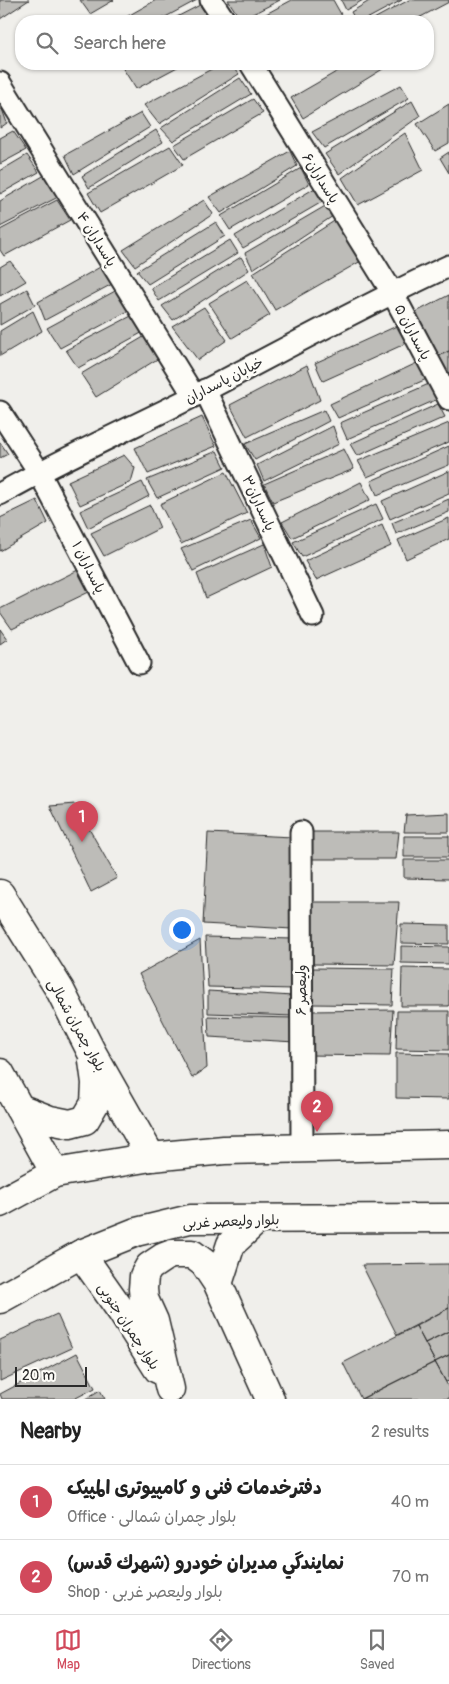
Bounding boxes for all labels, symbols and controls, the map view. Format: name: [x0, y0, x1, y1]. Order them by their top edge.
search box: [15, 15, 434, 70]
icon: search: [33, 29, 61, 57]
text: Search here: [73, 31, 166, 55]
street label: پاسداران۶: [298, 150, 343, 207]
street label: پاسداران ۴: [72, 209, 120, 270]
street label: پاسداران ۵: [390, 301, 434, 363]
street label: خیابان پاسداران: [182, 353, 267, 408]
street label: پاسداران۳: [237, 473, 279, 534]
street label: پاسداران ۱: [67, 538, 109, 596]
pin: 1: [66, 801, 98, 842]
your location: [169, 917, 195, 943]
street label: ولیعصر ۶: [293, 965, 310, 1016]
street label: بلوار چمران شمالی: [43, 976, 109, 1075]
pin: 2: [301, 1091, 333, 1132]
street label: بلوار ولیعصر غربی: [182, 1211, 280, 1232]
street label: بلوار چمران جنوبی: [93, 1280, 163, 1374]
scale bar: [15, 1364, 88, 1387]
text: 20 m: [22, 1367, 55, 1384]
text: Nearby: [20, 1418, 81, 1445]
text: 2 results: [371, 1422, 429, 1442]
text: دفترخدمات فنی و کامپیوتری المپیک: [67, 1476, 322, 1500]
text: 1: [33, 1492, 39, 1512]
text: 40 m: [391, 1492, 429, 1512]
text: Office · بلوار چمران شمالی: [67, 1507, 237, 1527]
text: نمايندگي مديران خودرو (شهرك قدس): [67, 1551, 344, 1575]
text: 2: [32, 1567, 40, 1587]
text: 70 m: [392, 1567, 429, 1587]
text: Shop · بلوار ولیعصر غربی: [67, 1582, 223, 1602]
tab: Map: [54, 1626, 82, 1673]
tab: Directions: [191, 1626, 251, 1673]
tab: Saved: [360, 1626, 395, 1673]

